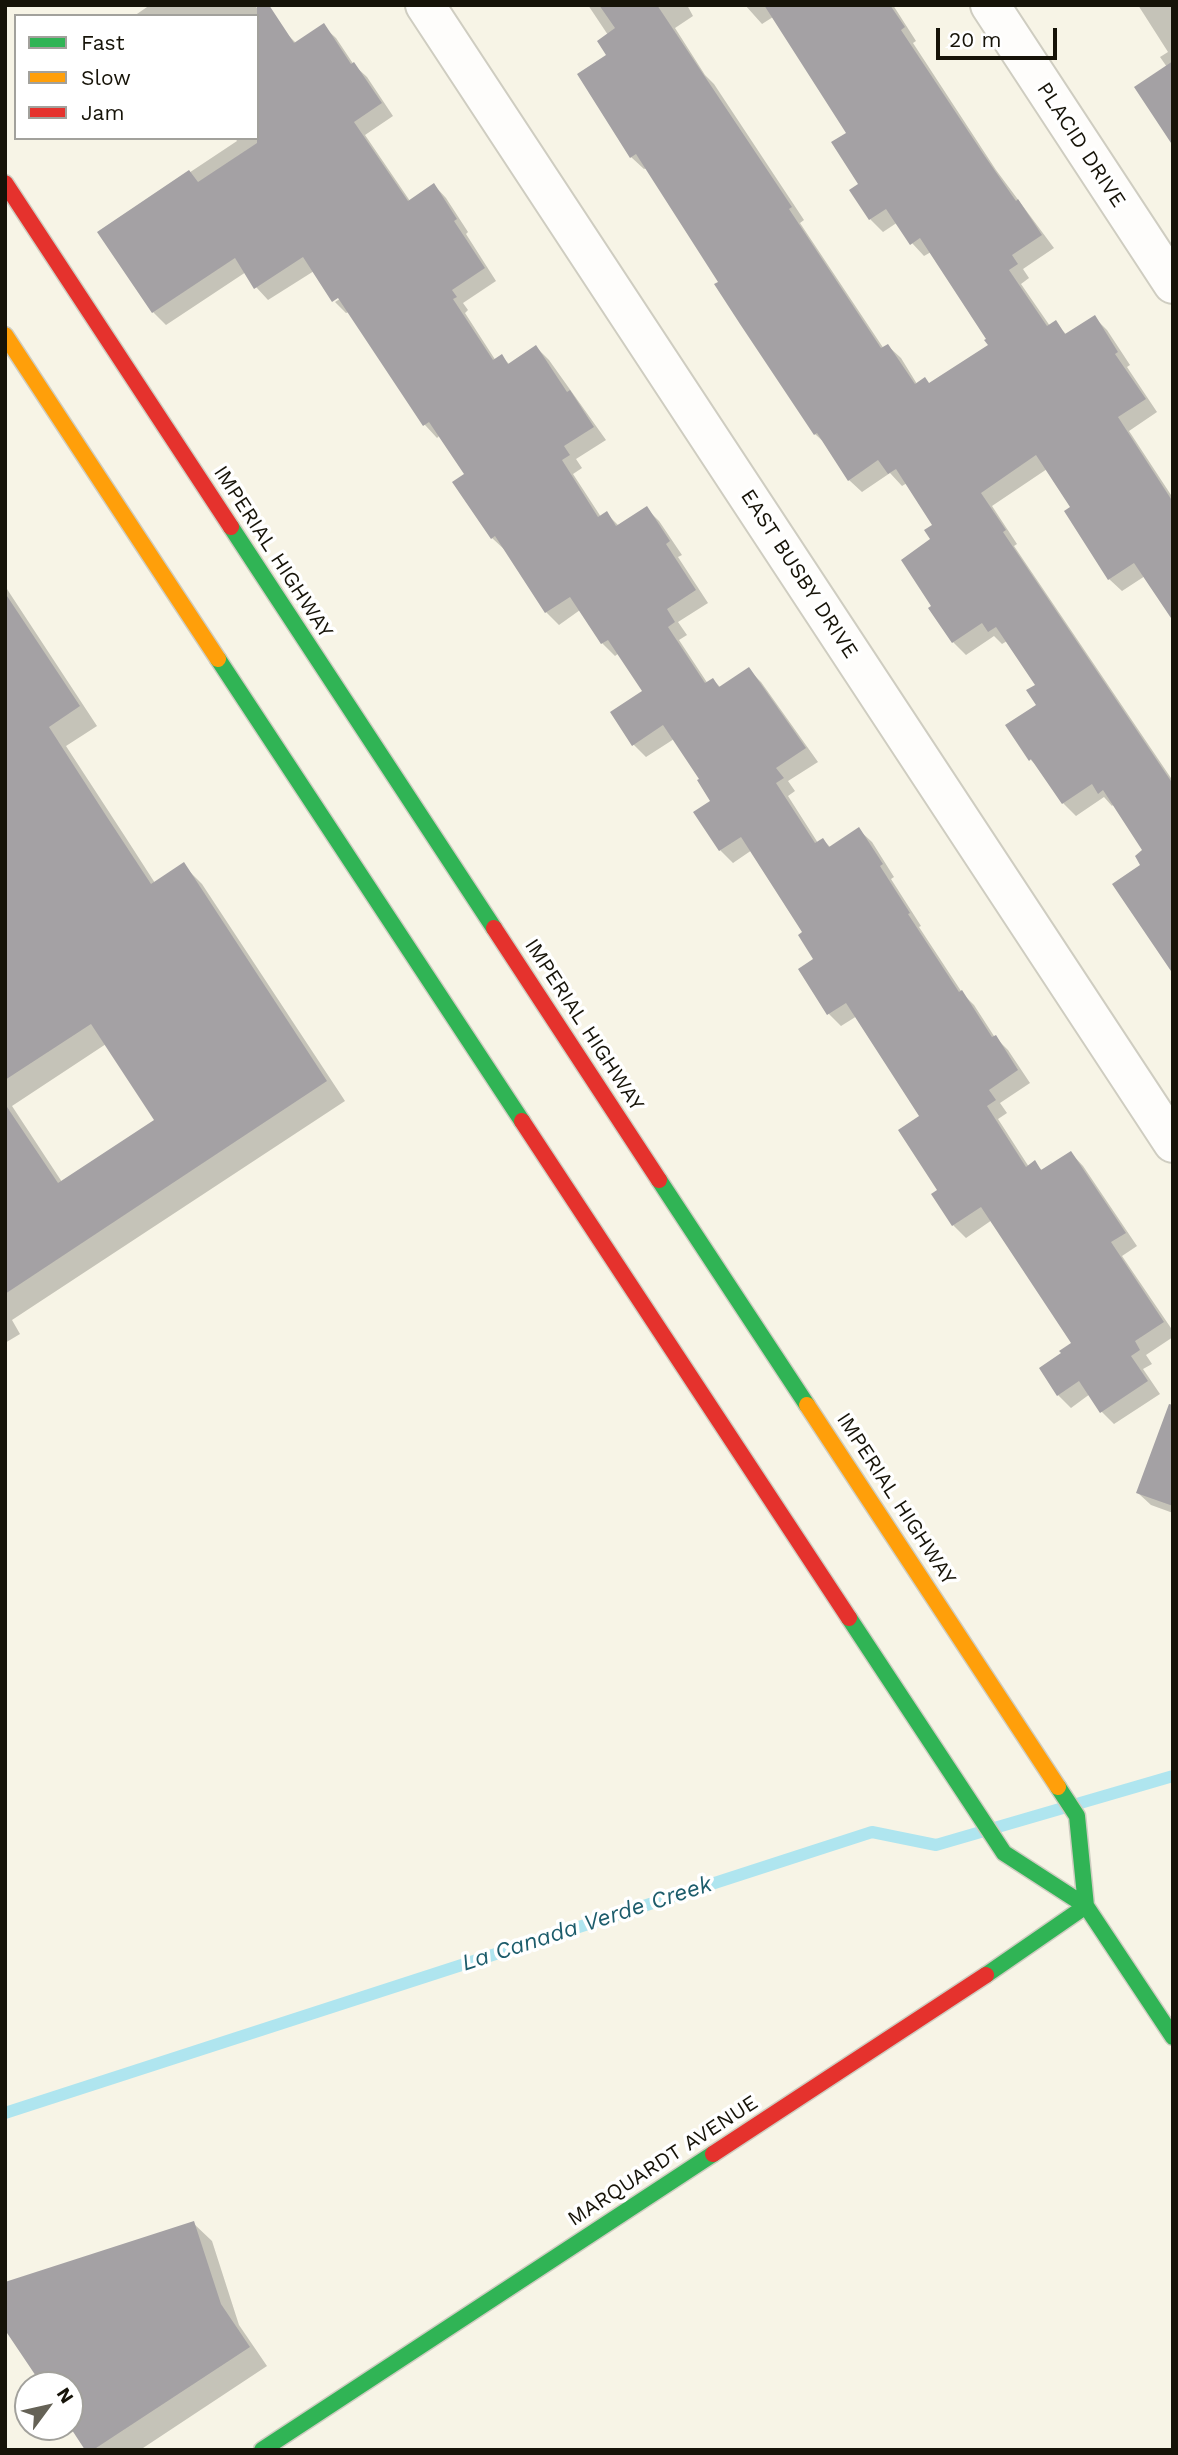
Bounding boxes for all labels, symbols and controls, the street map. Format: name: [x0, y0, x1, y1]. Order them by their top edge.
legend: [14, 14, 259, 140]
scale bar: [940, 14, 1061, 58]
text: 20 m: [949, 27, 1001, 52]
text: Fast: [81, 30, 125, 55]
text: Slow: [81, 65, 131, 90]
street label: PLACID DRIVE: [1031, 78, 1131, 212]
text: Jam: [81, 100, 124, 125]
street label: IMPERIAL HIGHWAY: [208, 461, 338, 643]
street label: EAST BUSBY DRIVE: [735, 485, 863, 663]
street label: IMPERIAL HIGHWAY: [519, 934, 649, 1116]
street label: IMPERIAL HIGHWAY: [831, 1408, 961, 1590]
water label: La Canada Verde Creek: [458, 1870, 716, 1978]
street label: MARQUARDT AVENUE: [563, 2090, 763, 2232]
north arrow: [14, 2371, 84, 2441]
text: N: [52, 2383, 79, 2408]

